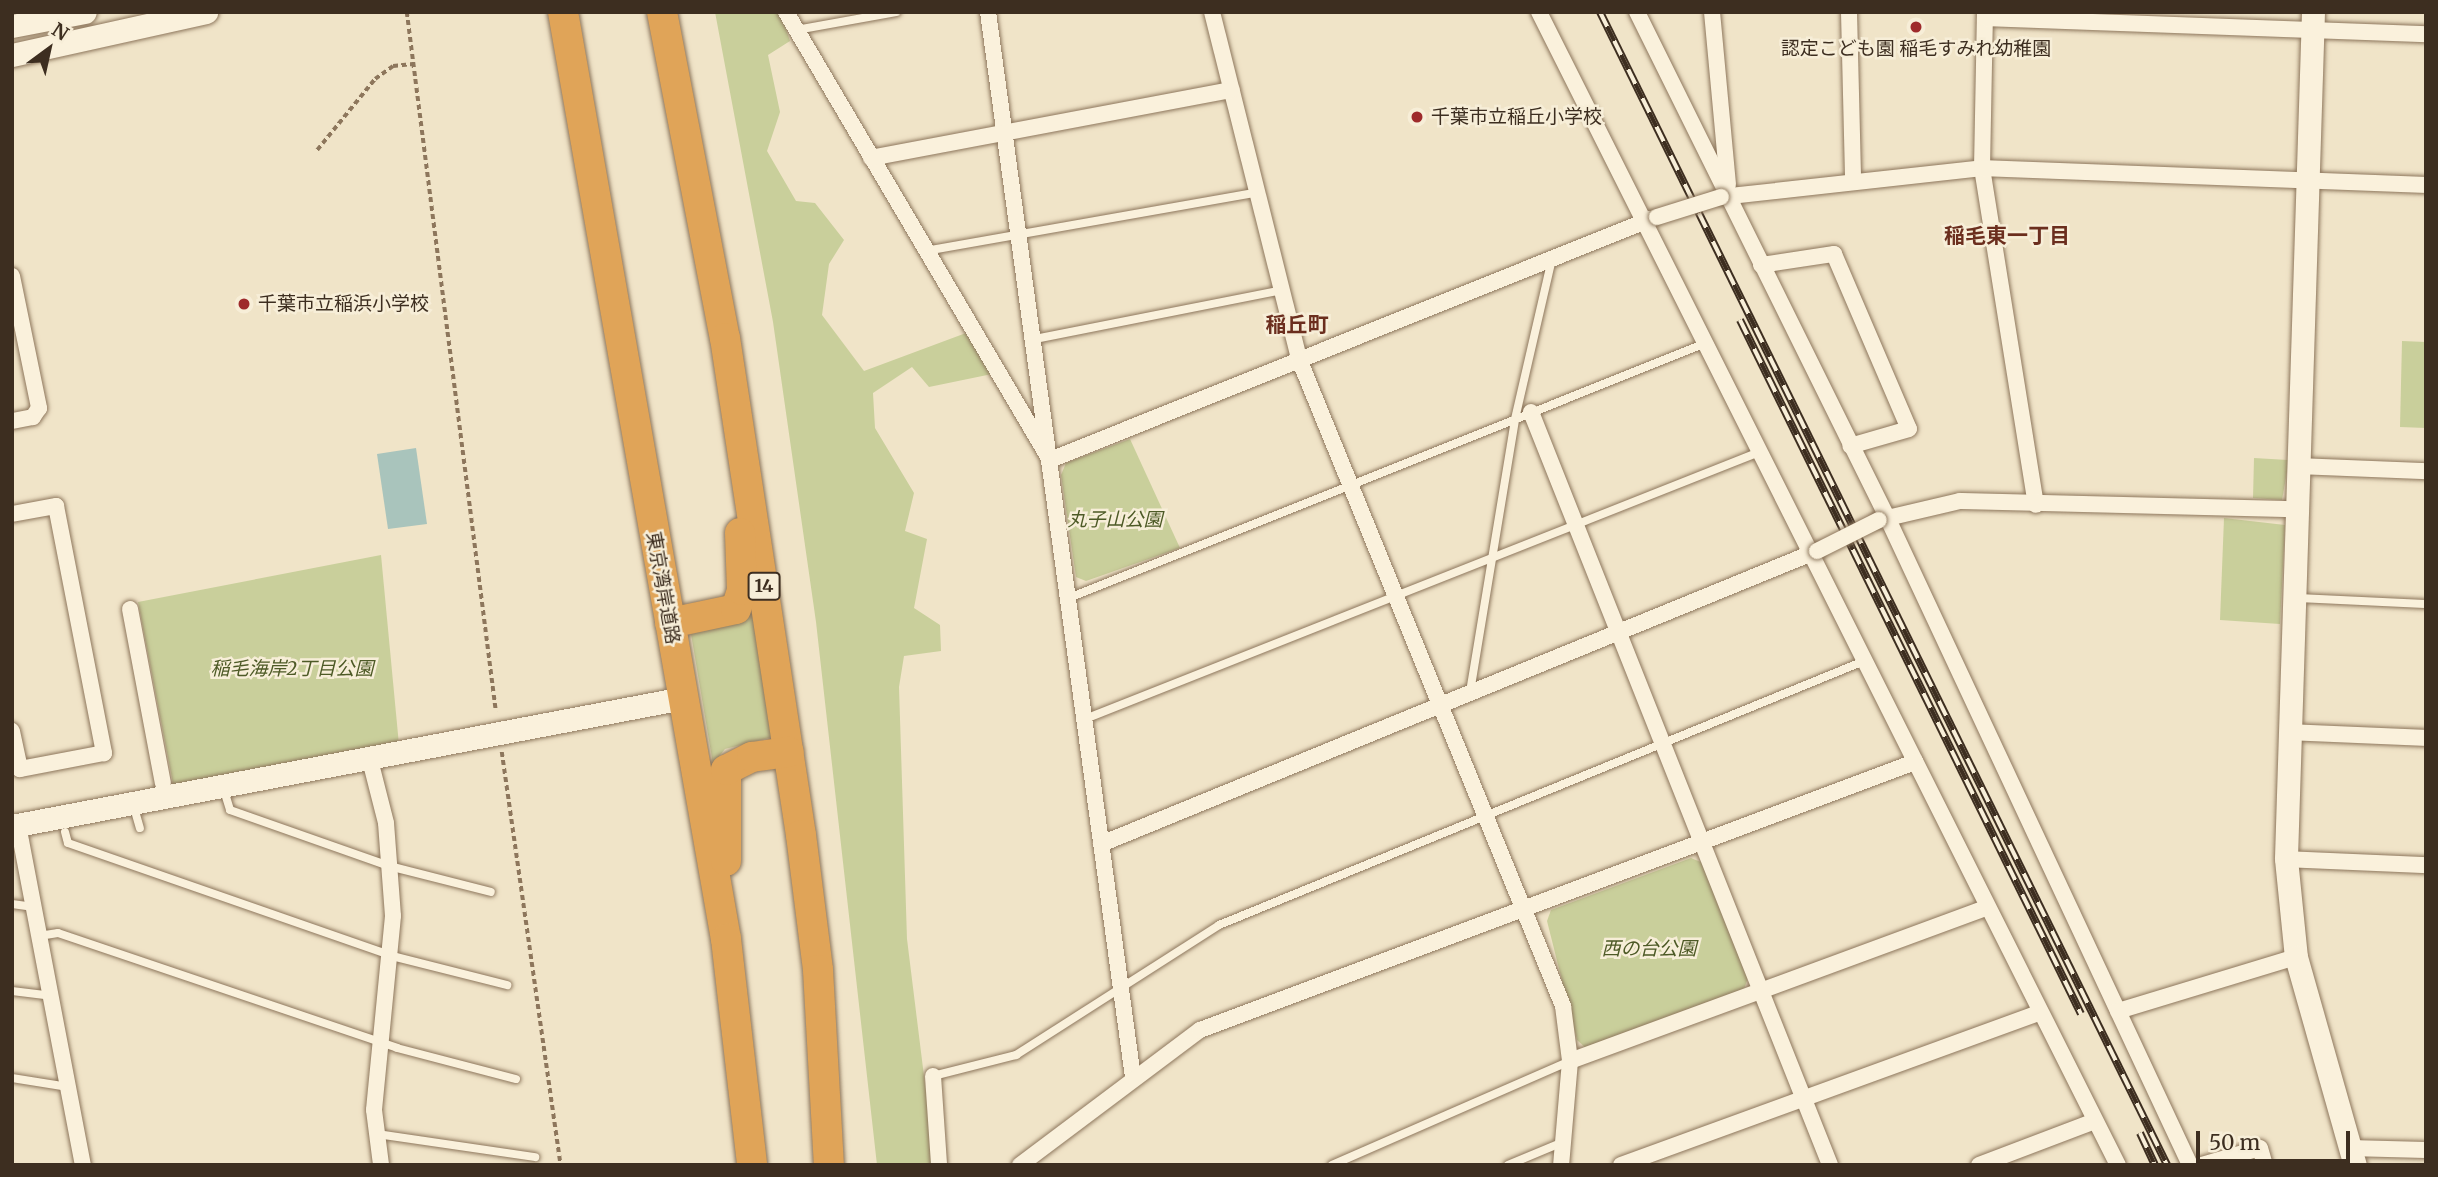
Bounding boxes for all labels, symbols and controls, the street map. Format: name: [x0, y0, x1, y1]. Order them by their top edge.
north arrow: [14, 14, 84, 84]
text: N: [48, 17, 73, 46]
marker: 認定こども園 稲毛すみれ幼稚園: [1908, 19, 1924, 35]
place label: 認定こども園 稲毛すみれ幼稚園: [1781, 38, 2051, 60]
place label: 千葉市立稲丘小学校: [1431, 106, 1602, 128]
marker: 千葉市立稲丘小学校: [1409, 109, 1425, 125]
district label: 稲毛東一丁目: [1944, 223, 2070, 249]
place label: 千葉市立稲浜小学校: [258, 293, 429, 315]
marker: 千葉市立稲浜小学校: [236, 296, 252, 312]
district label: 稲丘町: [1266, 312, 1328, 338]
park label: 丸子山公園: [1068, 509, 1162, 531]
street label: 東京湾岸道路: [642, 530, 684, 646]
road number: 14: [746, 572, 782, 600]
park label: 稲毛海岸2丁目公園: [211, 658, 373, 680]
park label: 西の台公園: [1602, 938, 1696, 960]
scale bar: [2200, 1118, 2354, 1162]
text: 50 m: [2209, 1129, 2260, 1156]

